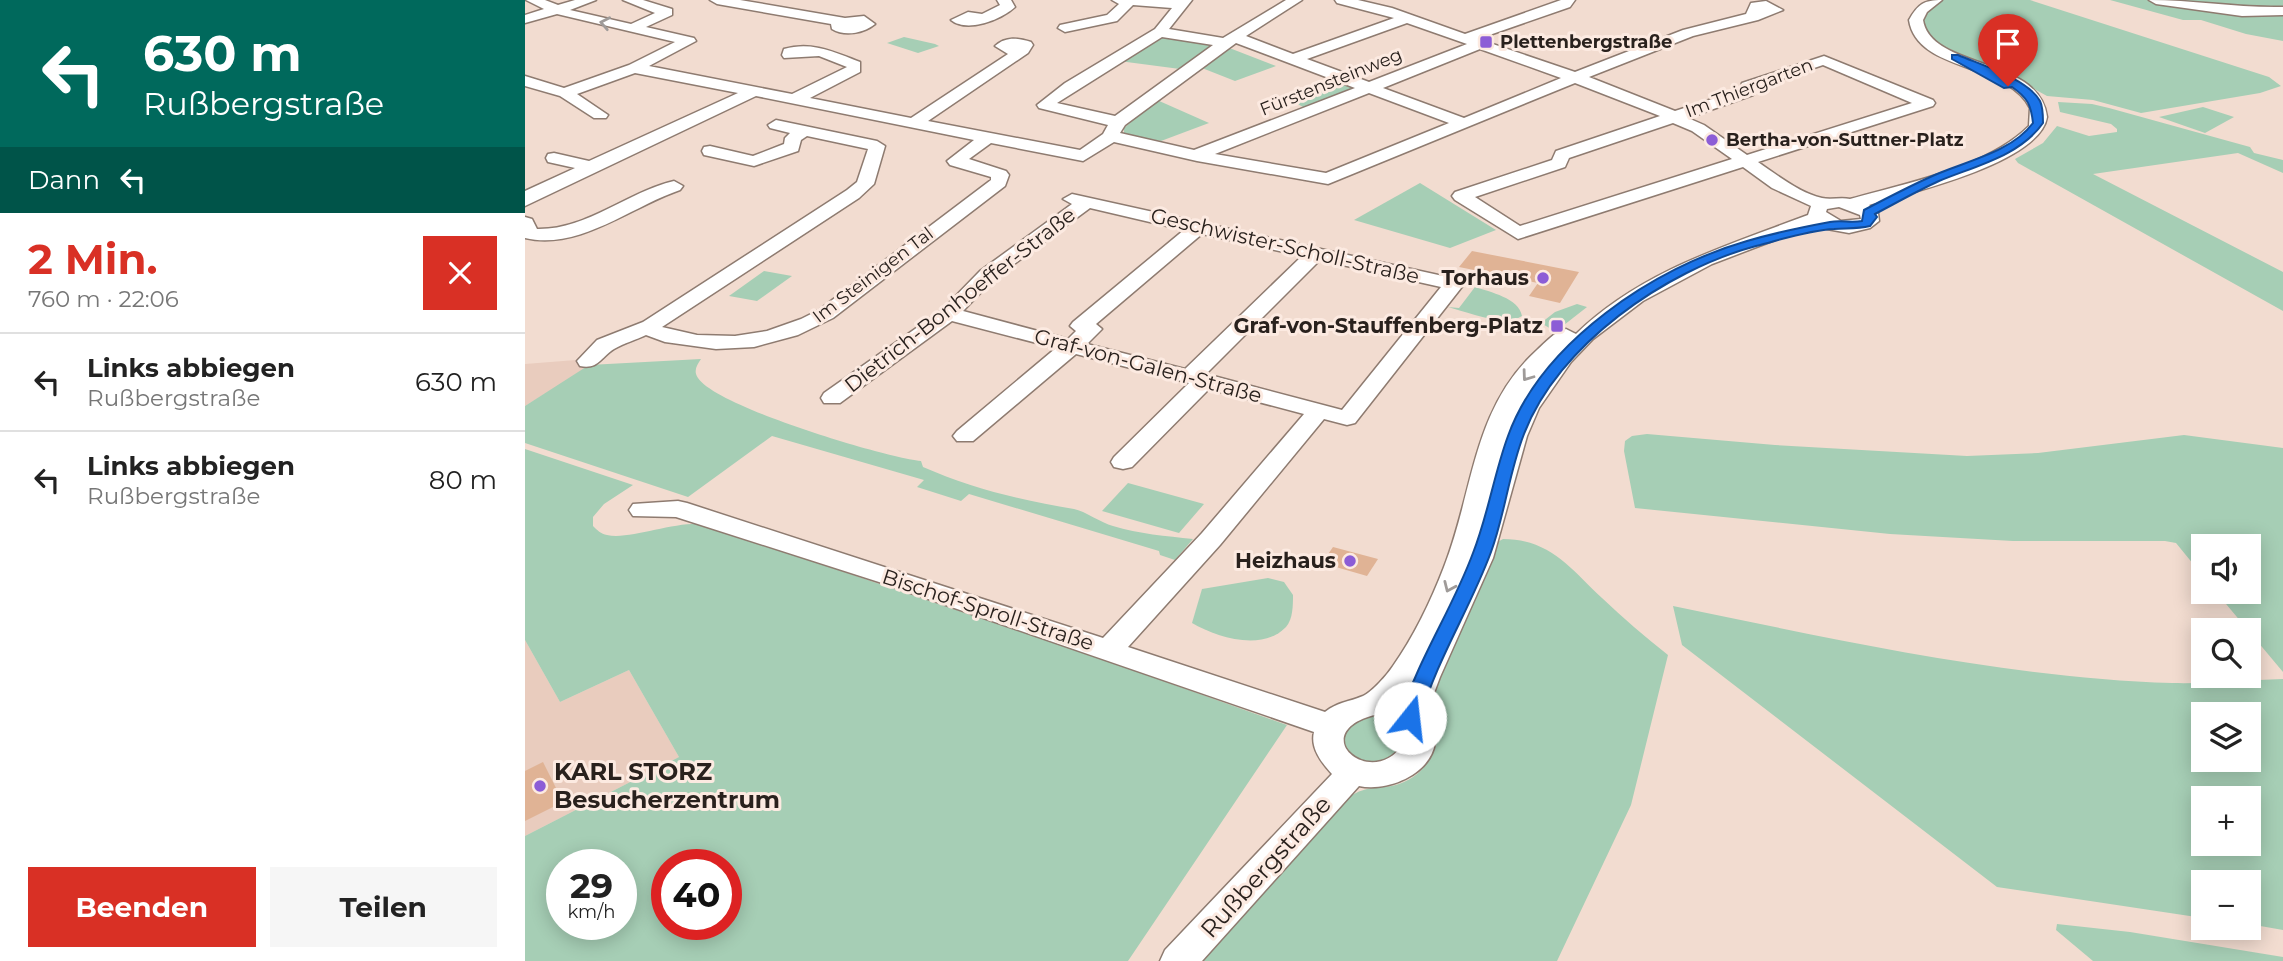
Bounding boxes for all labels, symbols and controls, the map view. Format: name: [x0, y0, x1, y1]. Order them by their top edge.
pin: [1978, 14, 2038, 86]
one-way arrow: [599, 16, 611, 31]
text: 630 m: [143, 24, 302, 83]
icon: arrive: [1989, 25, 2027, 63]
icon: left: [28, 28, 119, 119]
place label: Plettenbergstraße: [1500, 31, 1672, 53]
marker: Plettenbergstraße: [1478, 34, 1494, 50]
street label: Fürstensteinweg: [1257, 43, 1405, 121]
street label: Im Thiergarten: [1682, 54, 1816, 122]
text: Rußbergstraße: [143, 84, 384, 123]
place label: Bertha-von-Suttner-Platz: [1726, 129, 1964, 151]
marker: Bertha-von-Suttner-Platz: [1704, 132, 1720, 148]
icon: left: [114, 161, 152, 199]
text: Dann: [28, 164, 100, 196]
street label: Dietrich-Bonhoeffer-Straße: [839, 202, 1080, 397]
street label: Geschwister-Scholl-Straße: [1148, 202, 1422, 289]
street label: Im Steinigen Tal: [808, 222, 938, 328]
text: 2 Min.: [28, 233, 157, 285]
button: close: [423, 236, 497, 310]
place label: Torhaus: [1441, 265, 1529, 290]
marker: Torhaus: [1535, 270, 1551, 286]
text: 760 m · 22:06: [28, 285, 179, 313]
place label: Graf-von-Stauffenberg-Platz: [1233, 313, 1543, 338]
marker: Graf-von-Stauffenberg-Platz: [1549, 318, 1565, 334]
street label: Graf-von-Galen-Straße: [1032, 323, 1265, 408]
text: Links abbiegen: [87, 352, 295, 384]
icon: left: [28, 363, 66, 401]
text: 630 m: [415, 366, 497, 398]
one-way arrow: [1523, 368, 1535, 381]
text: Rußbergstraße: [87, 384, 260, 412]
text: Links abbiegen: [87, 450, 295, 482]
icon: left: [28, 461, 66, 499]
text: 80 m: [429, 464, 497, 496]
text: Rußbergstraße: [87, 482, 260, 510]
map controls: [2191, 534, 2261, 940]
button: sound: [2191, 534, 2261, 604]
place label: Heizhaus: [1235, 548, 1336, 573]
marker: Heizhaus: [1342, 553, 1358, 569]
street label: Bischof-Sproll-Straße: [879, 564, 1097, 656]
one-way arrow: [1443, 580, 1457, 592]
button: search: [2191, 618, 2261, 688]
position arrow: [1373, 681, 1447, 755]
button: layers: [2191, 702, 2261, 772]
place label: KARL STORZ Besucherzentrum: [554, 757, 780, 814]
marker: KARL STORZ Besucherzentrum: [532, 778, 548, 794]
button: +: [2191, 786, 2261, 856]
street label: Rußbergstraße: [1194, 790, 1337, 944]
speed limit sign: 40: [651, 849, 742, 940]
text: 29: [570, 864, 613, 907]
button: Beenden: [28, 867, 256, 947]
button: Teilen: [270, 867, 497, 947]
button: −: [2191, 870, 2261, 940]
text: km/h: [567, 901, 616, 923]

